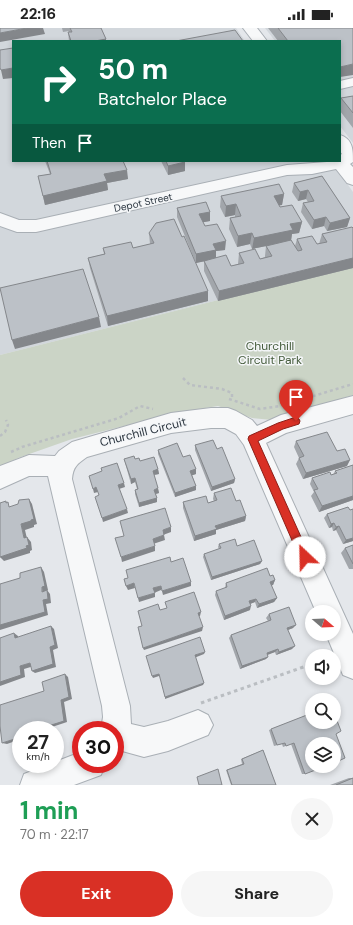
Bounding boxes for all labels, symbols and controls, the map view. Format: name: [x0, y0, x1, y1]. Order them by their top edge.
text: 22:16: [20, 4, 56, 24]
text: 50 m: [98, 51, 168, 88]
icon: right: [32, 56, 84, 108]
text: Batchelor Place: [98, 87, 227, 111]
icon: arrive: [74, 132, 96, 154]
text: Then: [32, 133, 66, 153]
street label: Depot Street: [113, 190, 174, 215]
park label: Churchill Circuit Park: [238, 338, 302, 368]
pin: [279, 380, 313, 421]
icon: arrive: [285, 386, 307, 408]
street label: Churchill Circuit: [98, 413, 188, 451]
position arrow: [284, 536, 326, 578]
north arrow: [305, 605, 341, 641]
map controls: [305, 605, 341, 773]
button: sound: [305, 649, 341, 685]
button: search: [305, 693, 341, 729]
speed limit sign: 30: [72, 721, 124, 773]
text: 27: [27, 729, 49, 755]
button: layers: [305, 737, 341, 773]
text: km/h: [26, 750, 50, 763]
text: 1 min: [20, 795, 78, 826]
button: close: [291, 798, 333, 840]
text: 70 m · 22:17: [20, 826, 89, 843]
button: Exit: [20, 871, 173, 917]
button: Share: [181, 871, 333, 917]

